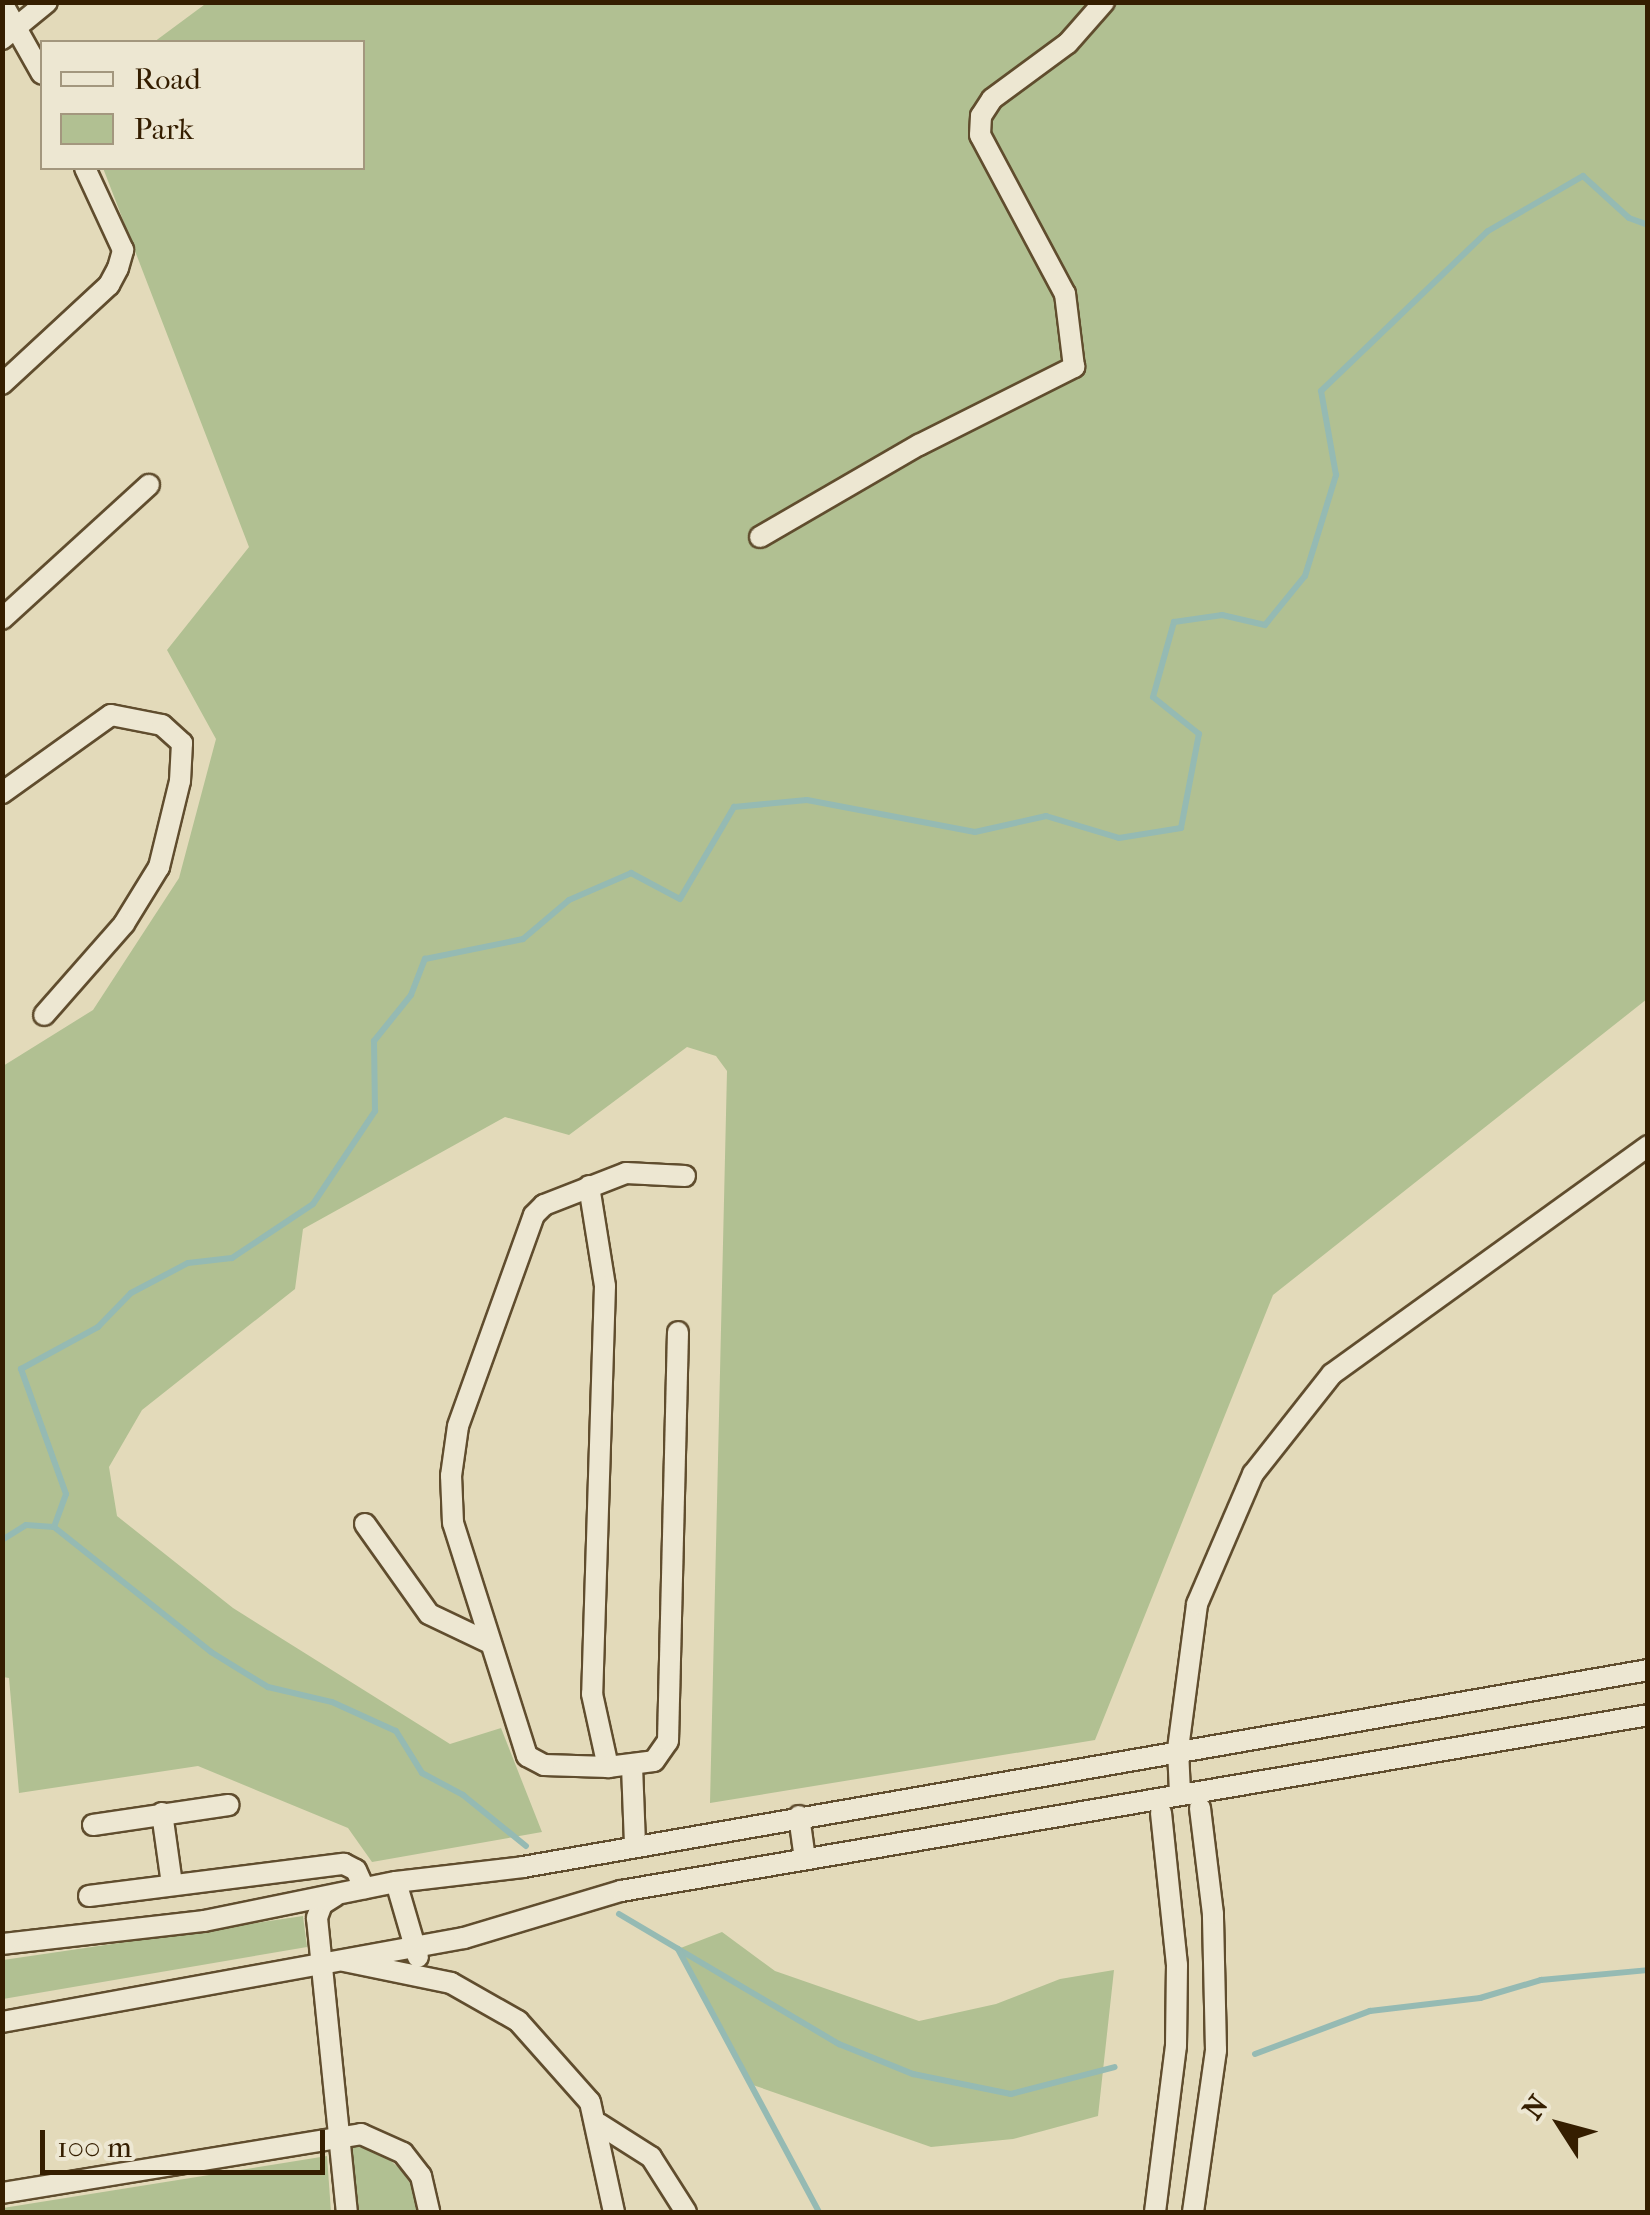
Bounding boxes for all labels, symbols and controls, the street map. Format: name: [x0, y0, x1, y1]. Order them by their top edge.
legend: [40, 40, 365, 170]
text: Road: [134, 62, 201, 97]
text: Park: [134, 112, 194, 147]
north arrow: [1510, 2075, 1610, 2175]
text: N: [1516, 2089, 1555, 2125]
scale bar: [45, 2110, 330, 2172]
text: 100 m: [57, 2130, 132, 2165]

